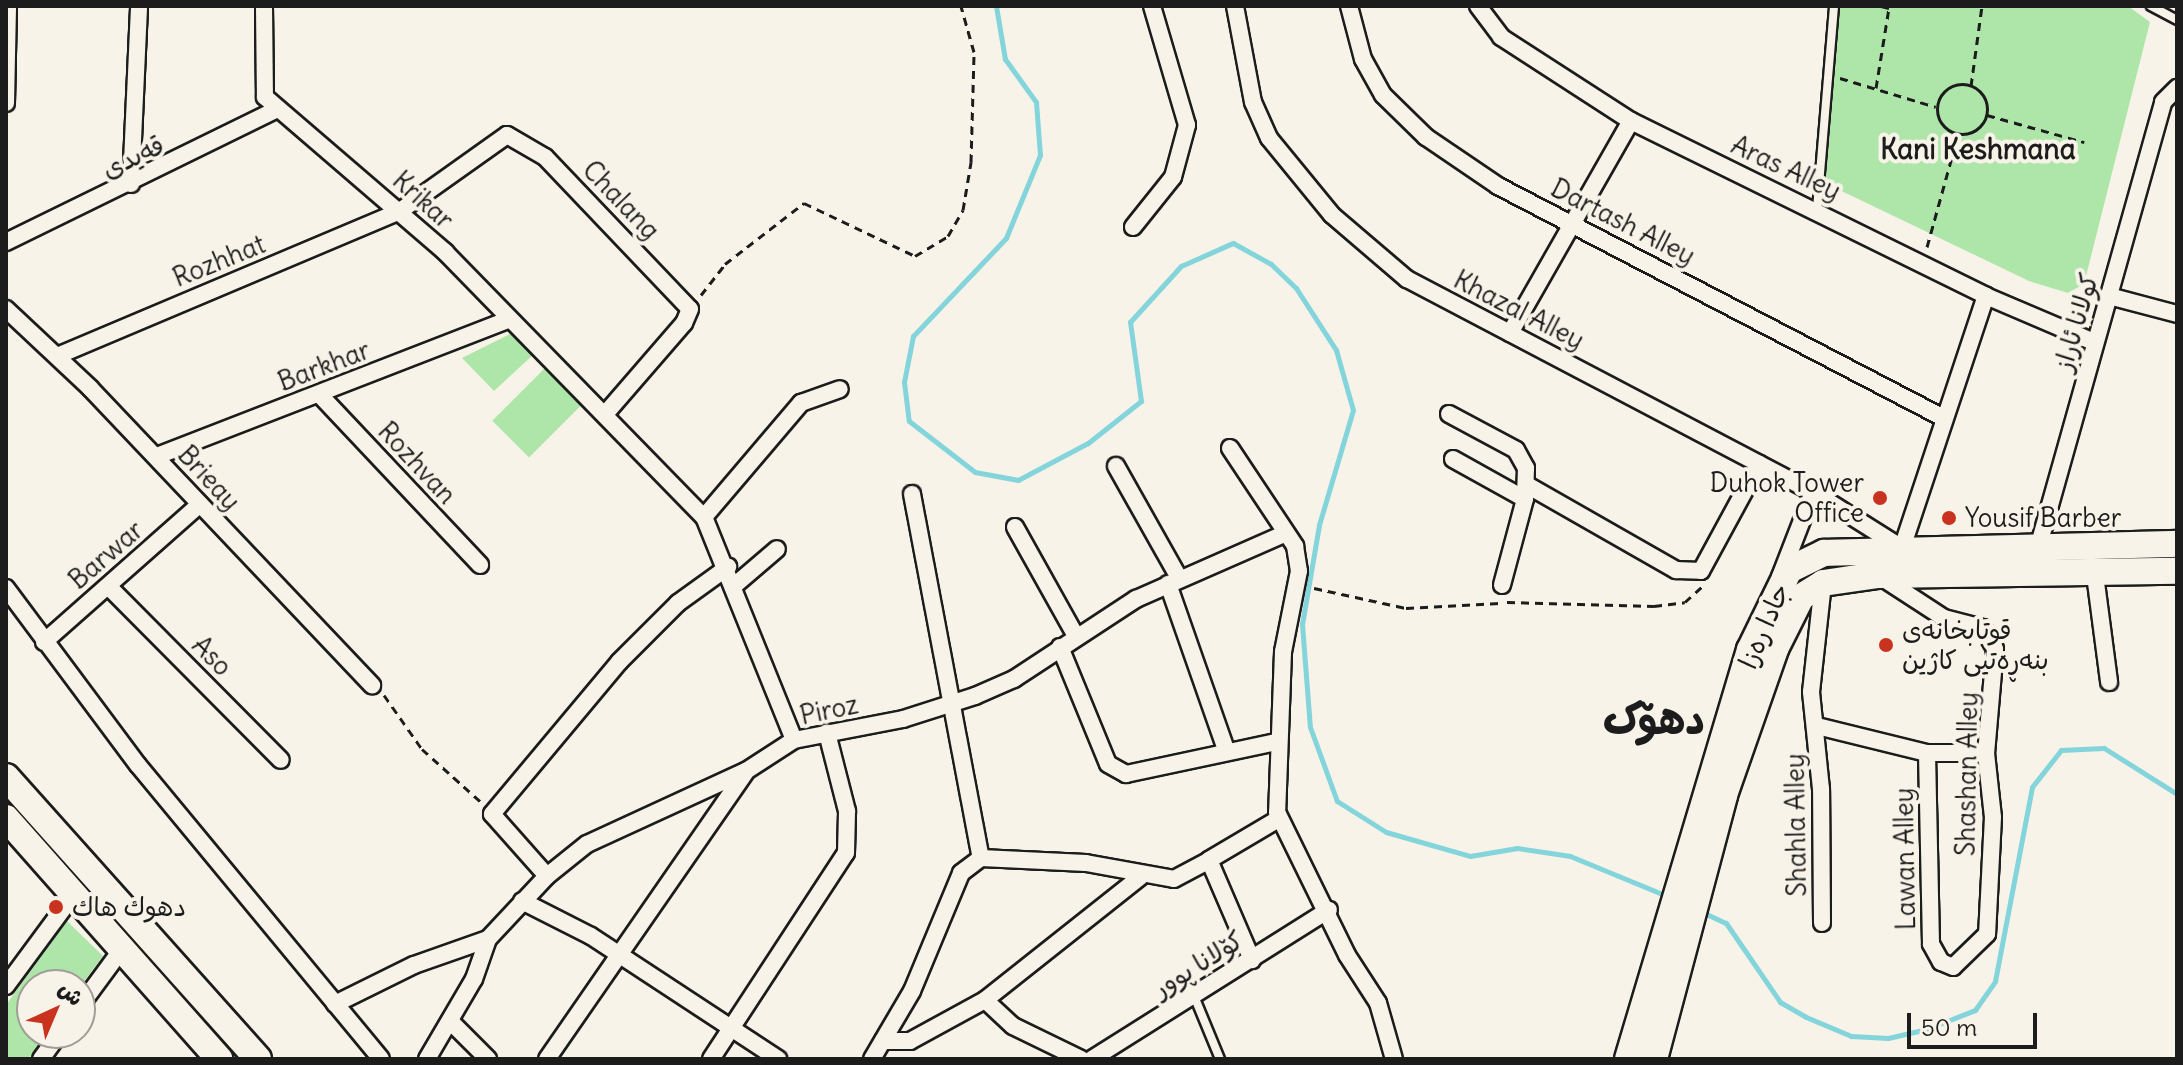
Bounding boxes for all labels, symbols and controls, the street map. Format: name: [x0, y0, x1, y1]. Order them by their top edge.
street label: قەیدی: [97, 129, 169, 185]
street label: Aras Alley: [1726, 129, 1846, 207]
district label: Kani Keshmana: [1880, 132, 2076, 166]
street label: Chalang: [576, 154, 666, 246]
street label: Krikar: [386, 165, 460, 235]
street label: Dartash Alley: [1546, 172, 1700, 272]
street label: Rozhhat: [168, 228, 270, 294]
street label: Khazal Alley: [1449, 264, 1589, 356]
street label: کولانا ئاراز: [2047, 270, 2105, 374]
street label: Barkhar: [274, 334, 374, 398]
street label: Rozhvan: [371, 416, 463, 510]
street label: Brieay: [171, 439, 247, 517]
place label: Duhok Tower Office: [1710, 467, 1864, 528]
marker: Duhok Tower Office: [1871, 489, 1889, 507]
place label: Yousif Barber: [1965, 502, 2121, 534]
marker: Yousif Barber: [1940, 509, 1958, 527]
street label: Barwar: [62, 514, 150, 596]
street label: جادا ره‌زا: [1732, 579, 1796, 673]
place label: قوتابخانەی بنەڕەتیی کاژین: [1902, 614, 2049, 676]
street label: Aso: [186, 630, 238, 682]
marker: قوتابخانەی بنەڕەتیی کاژین: [1877, 636, 1895, 654]
street label: Piroz: [797, 689, 861, 731]
street label: Shashan Alley: [1950, 692, 1984, 856]
district label: دھۆک: [1603, 694, 1705, 744]
street label: Shahla Alley: [1779, 753, 1813, 897]
street label: Lawan Alley: [1888, 788, 1922, 930]
place label: دهوك هاك: [72, 891, 186, 923]
marker: دهوك هاك: [47, 898, 65, 916]
street label: کۆلانا پوور: [1147, 924, 1249, 1004]
north arrow: [16, 969, 96, 1049]
text: ش: [53, 975, 90, 1012]
scale bar: [1911, 997, 2041, 1047]
text: 50 m: [1921, 1012, 1977, 1042]

